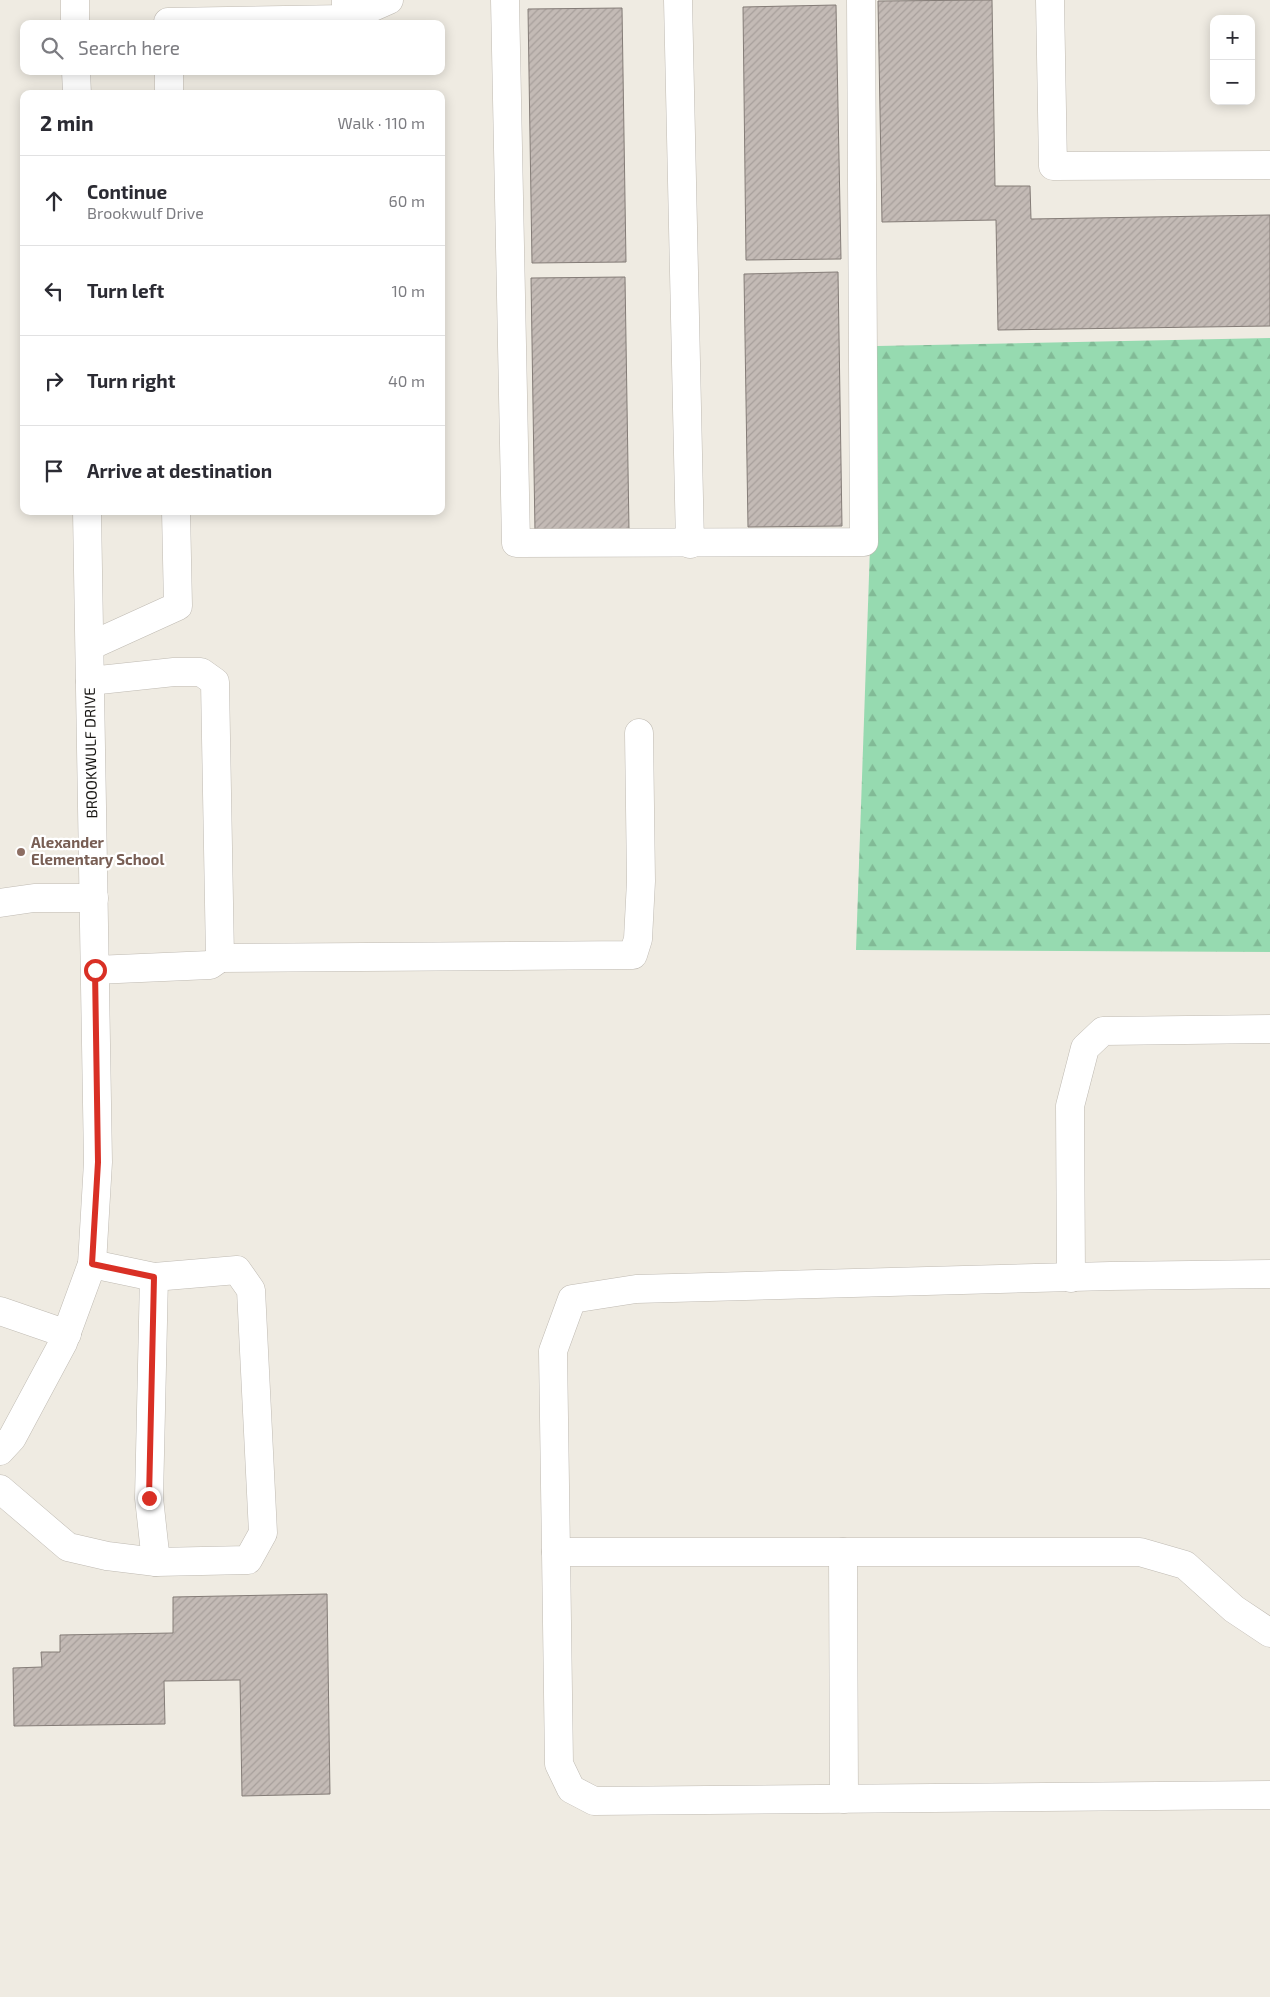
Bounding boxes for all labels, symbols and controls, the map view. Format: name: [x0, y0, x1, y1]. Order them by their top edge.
map controls: [1210, 15, 1255, 105]
button: +: [1210, 15, 1255, 60]
search box: [20, 20, 445, 75]
icon: search: [38, 34, 66, 62]
text: Search here: [78, 36, 180, 59]
button: −: [1210, 60, 1255, 105]
text: 2 min: [40, 110, 94, 135]
text: Walk · 110 m: [338, 113, 425, 132]
text: Continue: [87, 180, 167, 203]
icon: ahead: [40, 187, 68, 215]
text: 60 m: [389, 191, 425, 210]
text: Brookwulf Drive: [87, 203, 204, 222]
icon: left: [40, 277, 68, 305]
text: Turn left: [87, 279, 164, 302]
text: 10 m: [391, 281, 425, 300]
icon: right: [40, 367, 68, 395]
text: Turn right: [87, 369, 175, 392]
text: 40 m: [388, 371, 425, 390]
icon: arrive: [40, 457, 68, 485]
text: Arrive at destination: [87, 459, 272, 482]
street label: BROOKWULF DRIVE: [80, 687, 100, 819]
place label: Alexander Elementary School: [31, 833, 164, 869]
marker: Alexander Elementary School: [15, 846, 27, 858]
route start: [84, 959, 107, 982]
route end: [138, 1487, 161, 1510]

